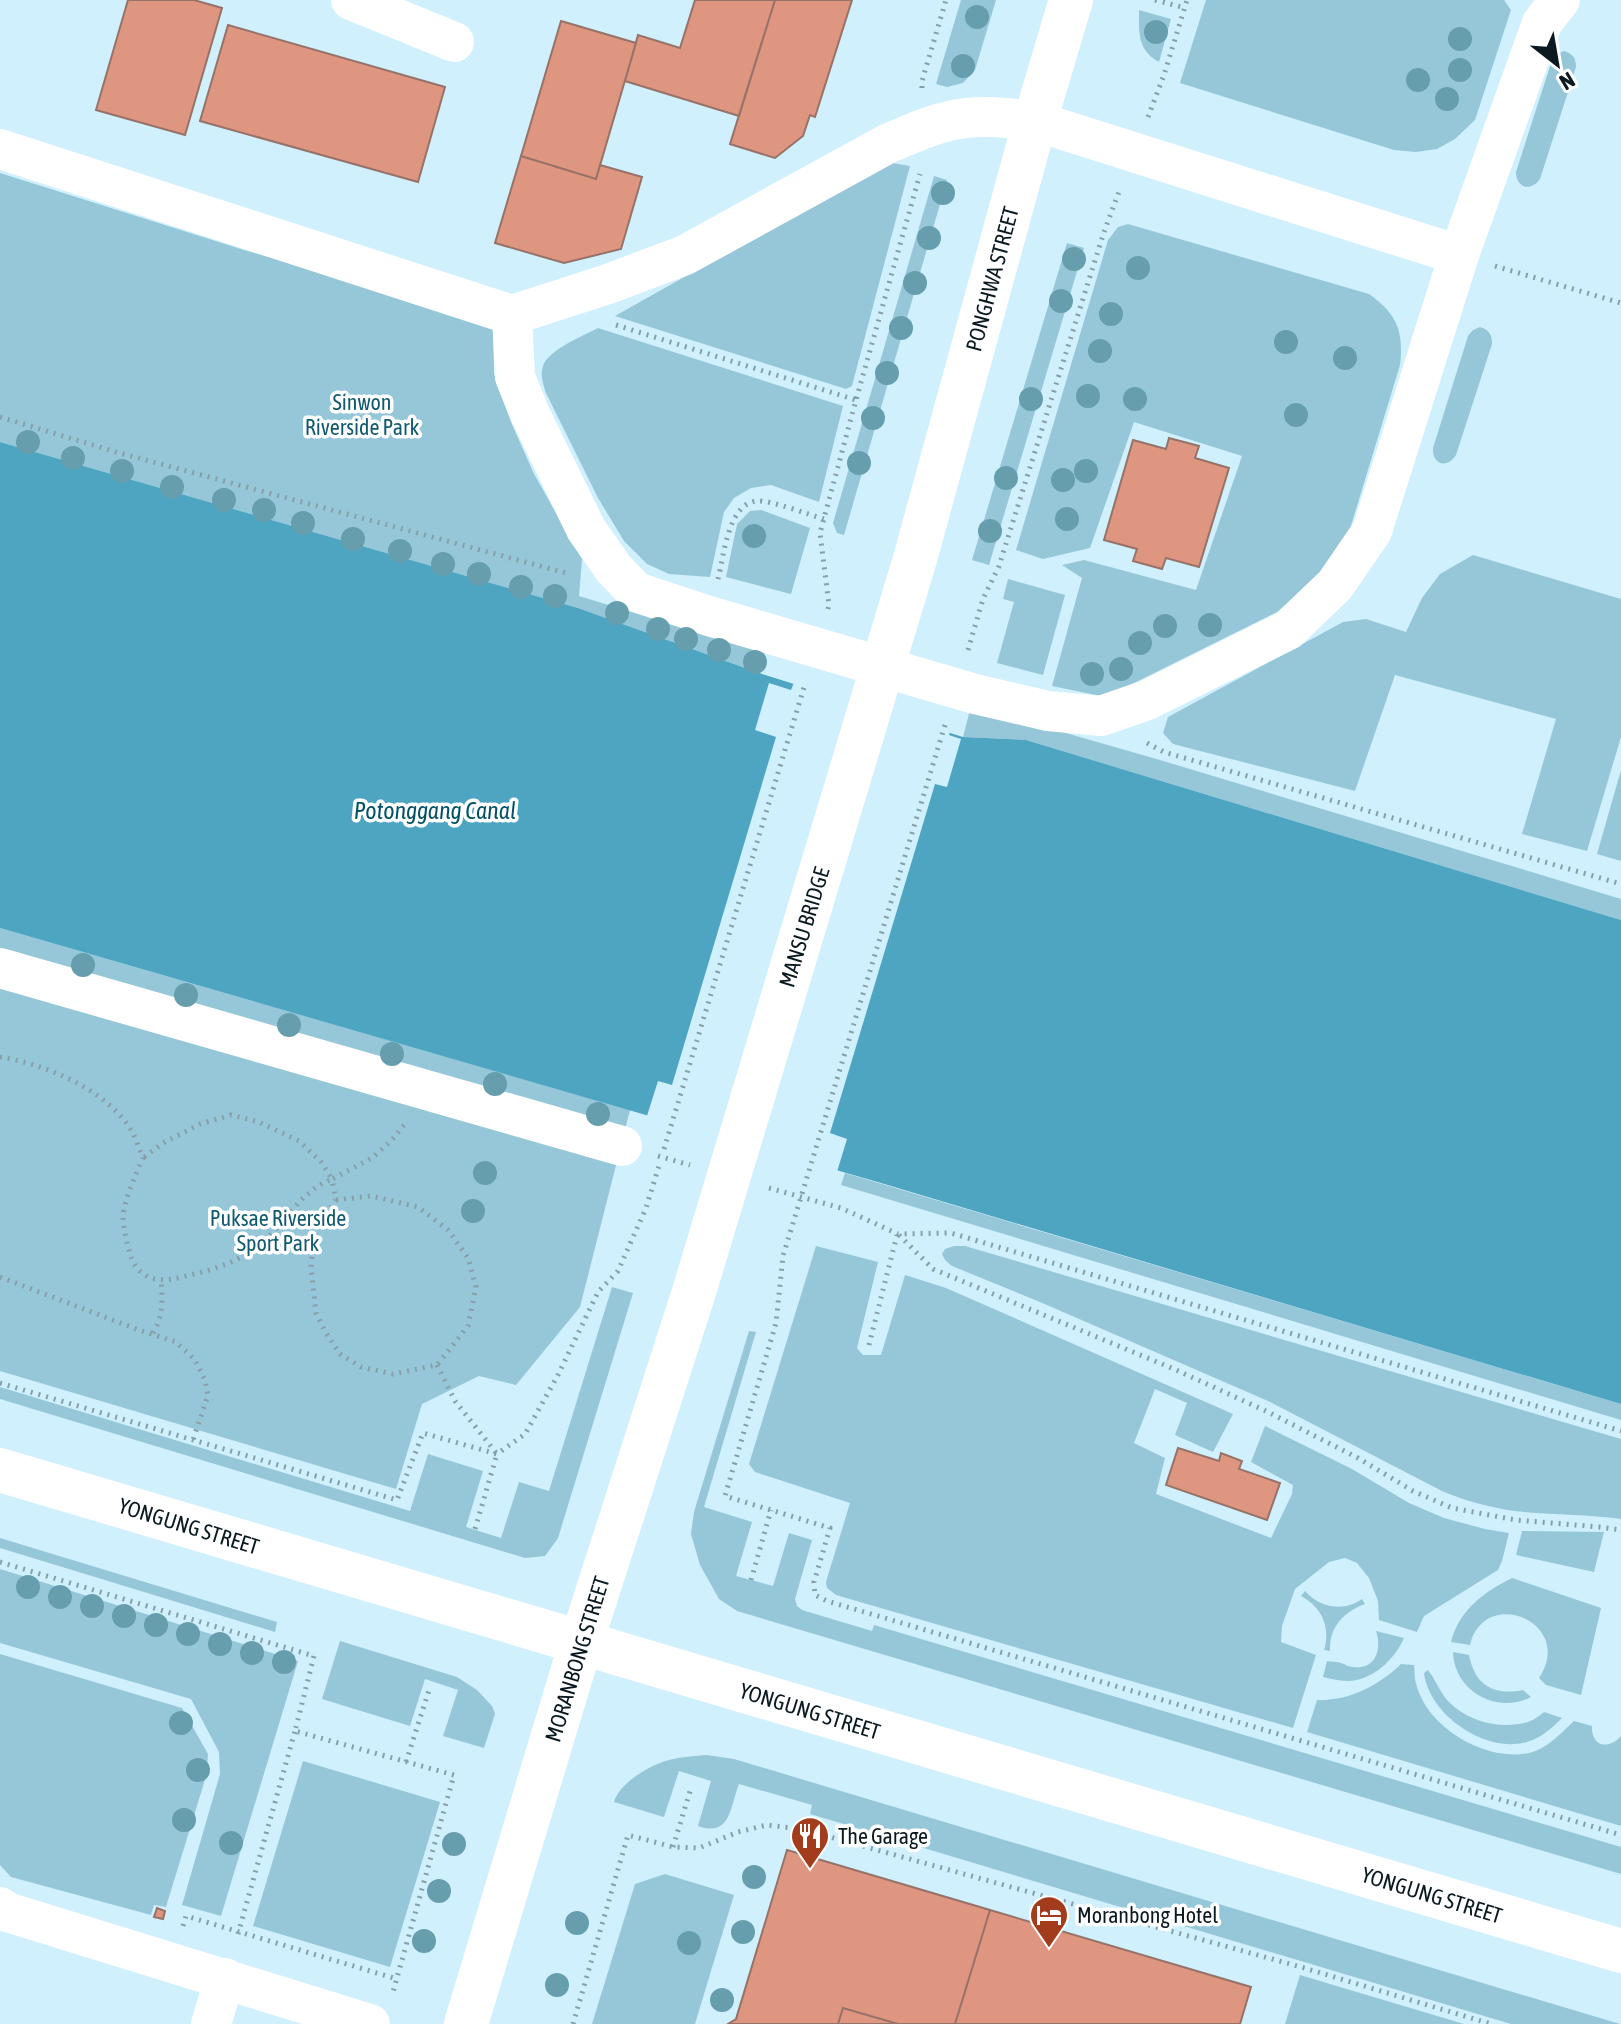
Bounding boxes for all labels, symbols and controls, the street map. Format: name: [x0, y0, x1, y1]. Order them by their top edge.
north arrow: [1517, 24, 1597, 104]
text: N: [1555, 67, 1580, 96]
street label: PONGHWA STREET: [960, 204, 1024, 354]
park label: Sinwon Riverside Park: [305, 389, 420, 440]
water label: Potonggang Canal: [354, 797, 516, 824]
street label: MANSU BRIDGE: [773, 863, 835, 990]
park label: Puksae Riverside Sport Park: [210, 1205, 346, 1256]
street label: YONGUNG STREET: [116, 1492, 263, 1560]
street label: MORANBONG STREET: [539, 1573, 615, 1745]
street label: YONGUNG STREET: [737, 1677, 884, 1745]
restaurant icon: The Garage: [789, 1815, 831, 1870]
place label: The Garage: [838, 1823, 928, 1849]
street label: YONGUNG STREET: [1359, 1861, 1506, 1929]
hotel icon: Moranbong Hotel: [1028, 1894, 1070, 1949]
place label: Moranbong Hotel: [1077, 1902, 1218, 1928]

